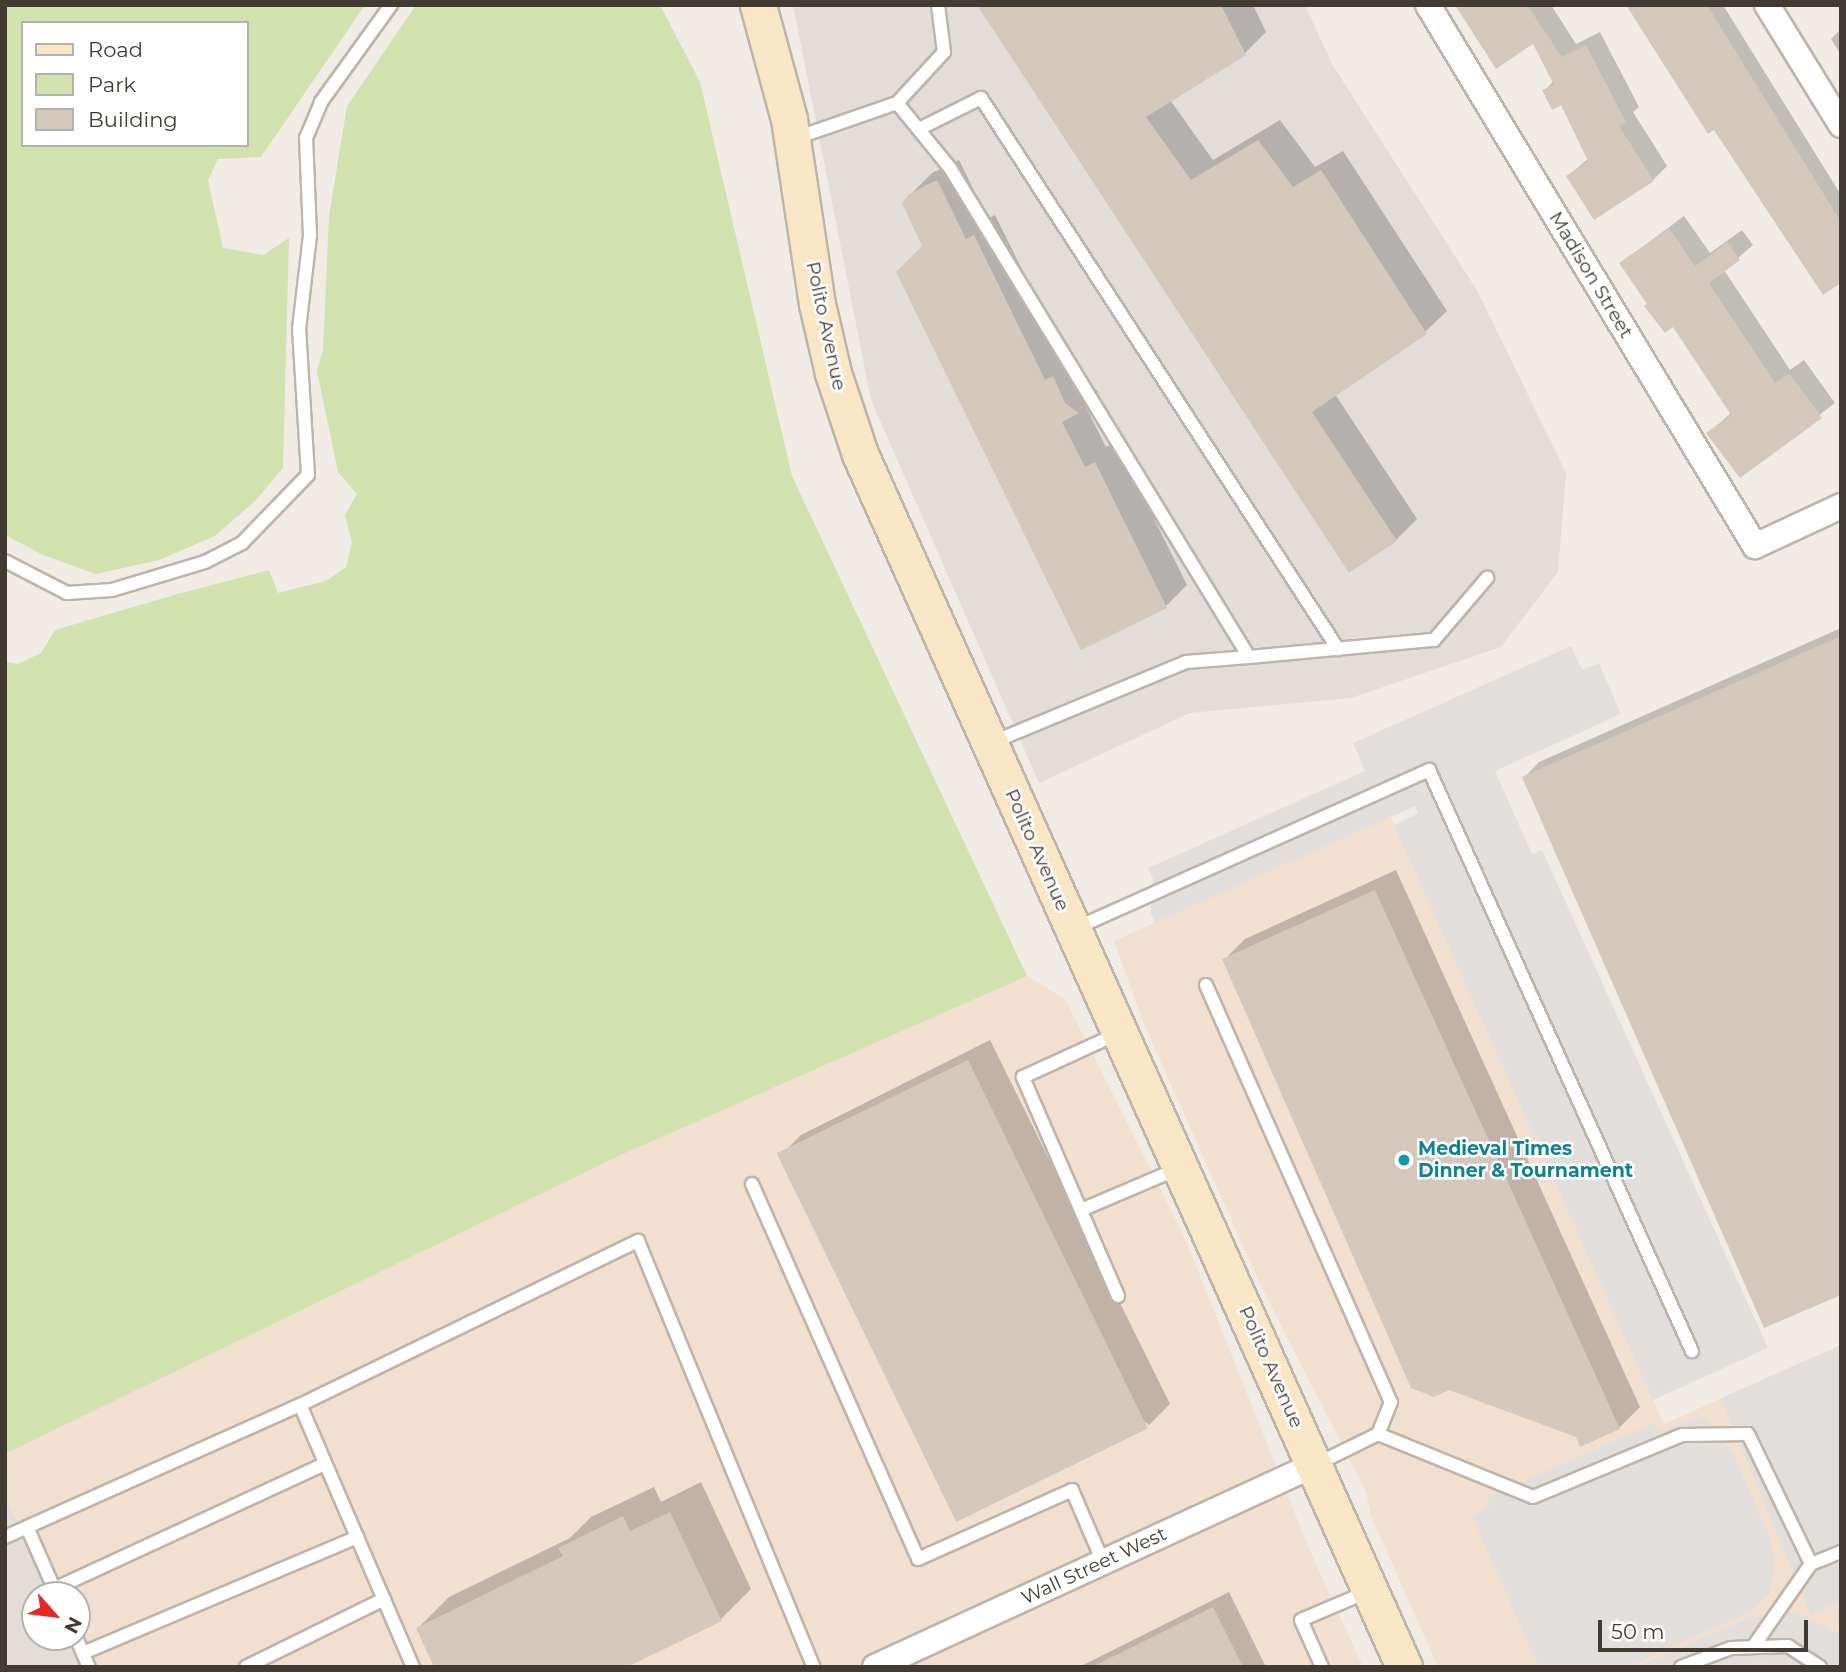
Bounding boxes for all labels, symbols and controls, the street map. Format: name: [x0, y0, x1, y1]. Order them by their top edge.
legend: [21, 21, 248, 147]
text: Road: [88, 37, 143, 62]
text: Park: [88, 72, 136, 97]
text: Building: [88, 107, 178, 132]
street label: Madison Street: [1544, 207, 1638, 343]
street label: Polito Avenue: [801, 259, 851, 393]
street label: Polito Avenue: [1000, 785, 1074, 915]
place label: Medieval Times Dinner & Tournament: [1418, 1138, 1633, 1182]
marker: Medieval Times Dinner & Tournament: [1396, 1152, 1412, 1168]
street label: Polito Avenue: [1234, 1302, 1308, 1432]
street label: Wall Street West: [1018, 1522, 1170, 1610]
north arrow: [21, 1581, 91, 1651]
scale bar: [1601, 1606, 1811, 1650]
text: N: [59, 1613, 87, 1637]
text: 50 m: [1611, 1619, 1665, 1644]

